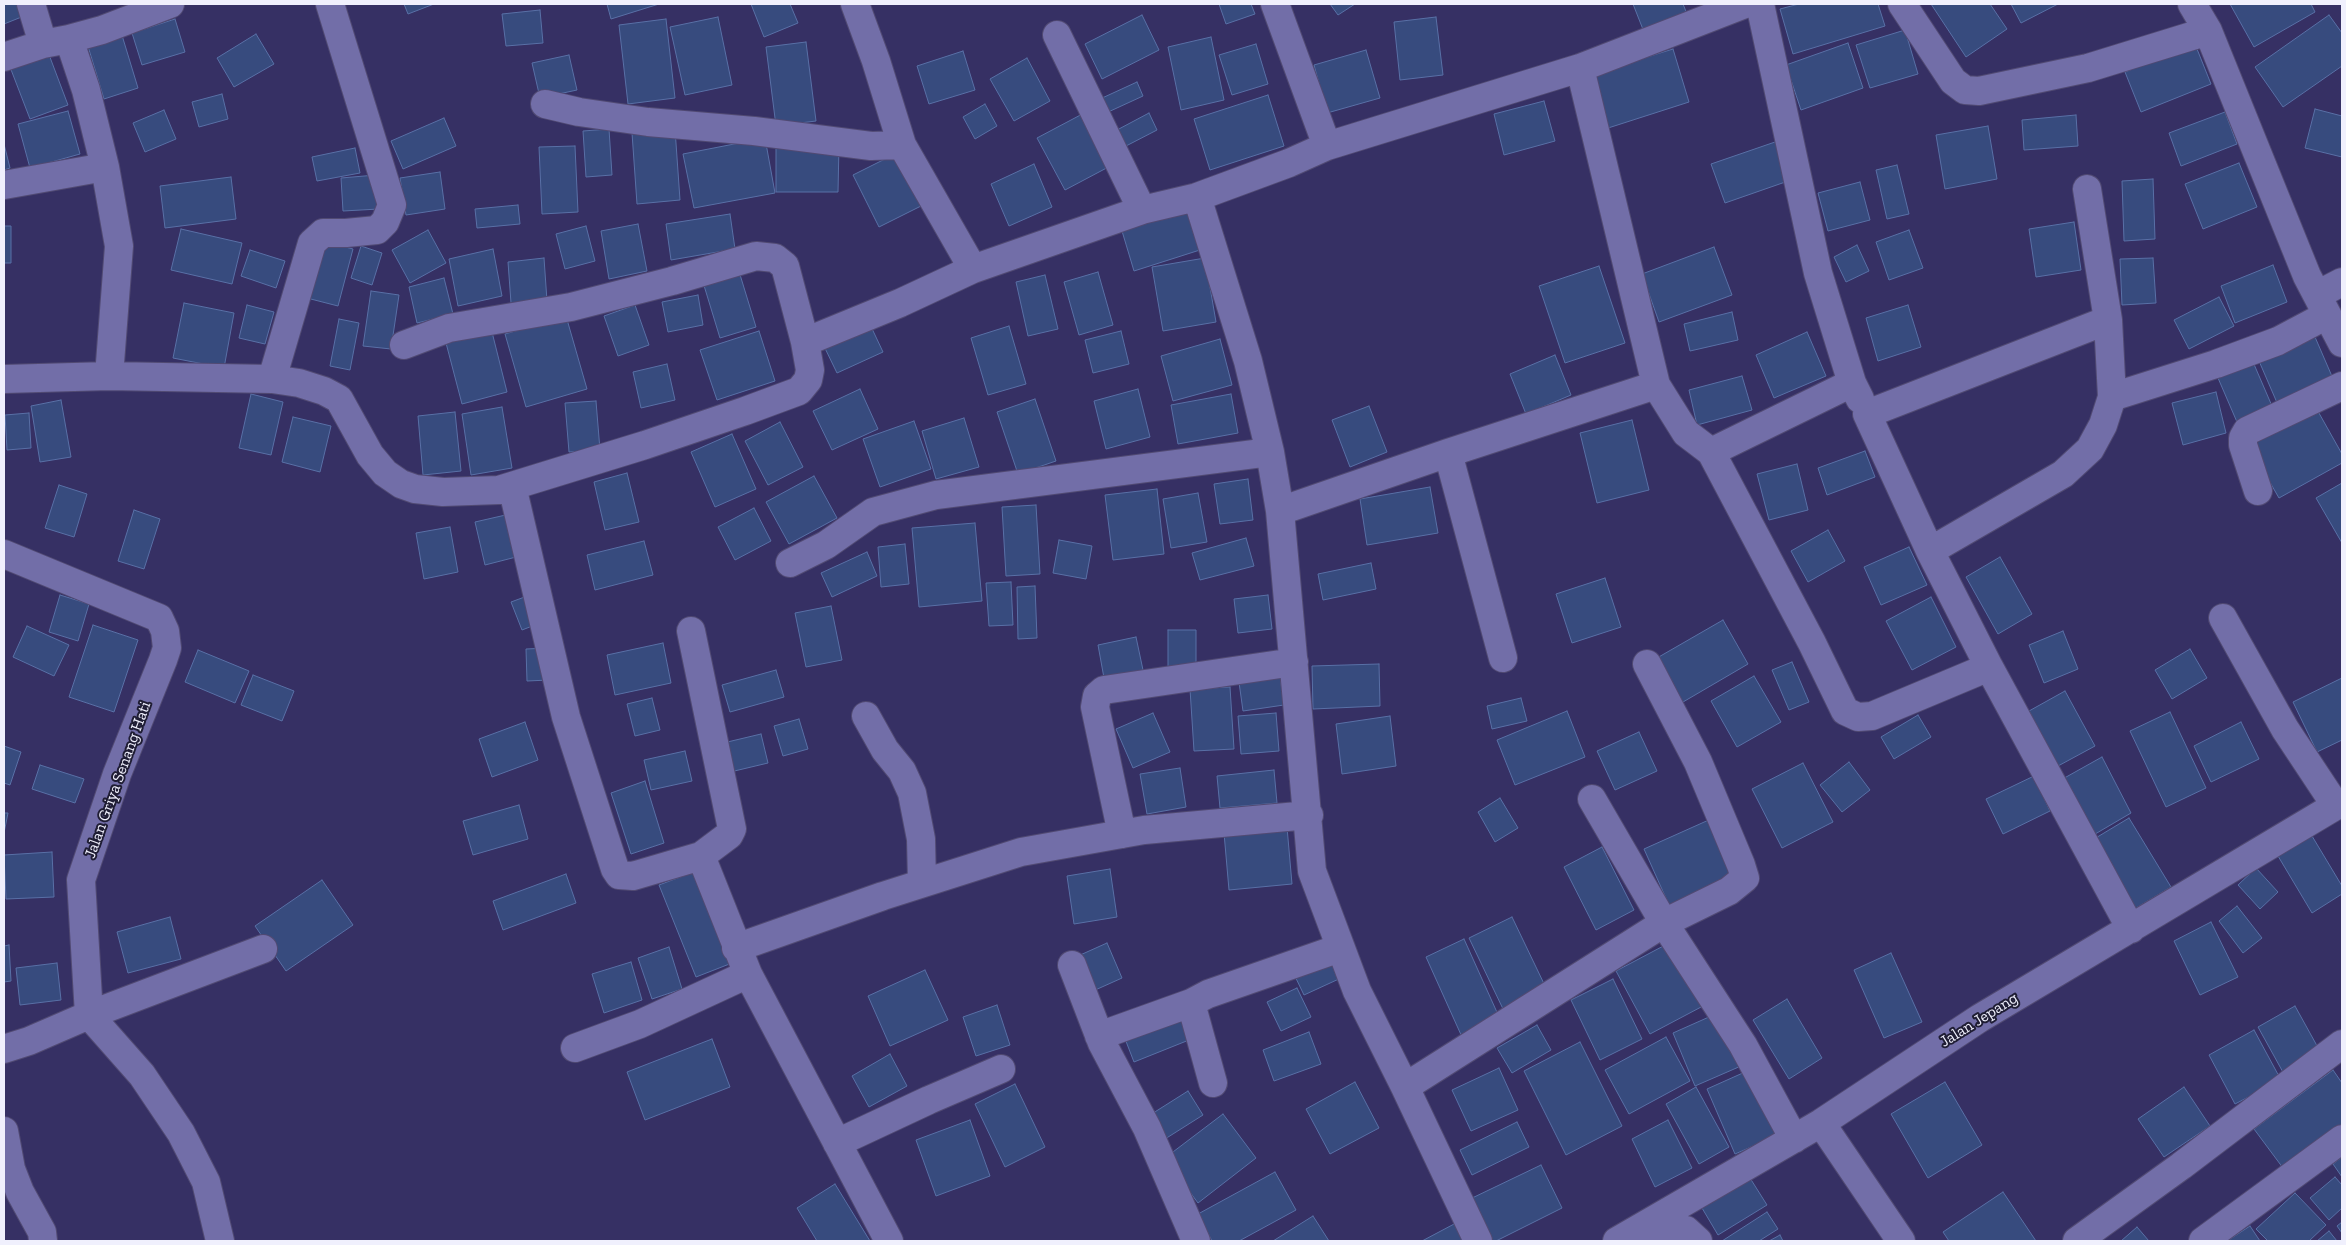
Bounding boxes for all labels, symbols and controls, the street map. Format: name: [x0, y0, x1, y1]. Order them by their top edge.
street label: Jalan Griya Senang Hati: [81, 699, 155, 861]
street label: Jalan Jepang: [1936, 988, 2022, 1052]

